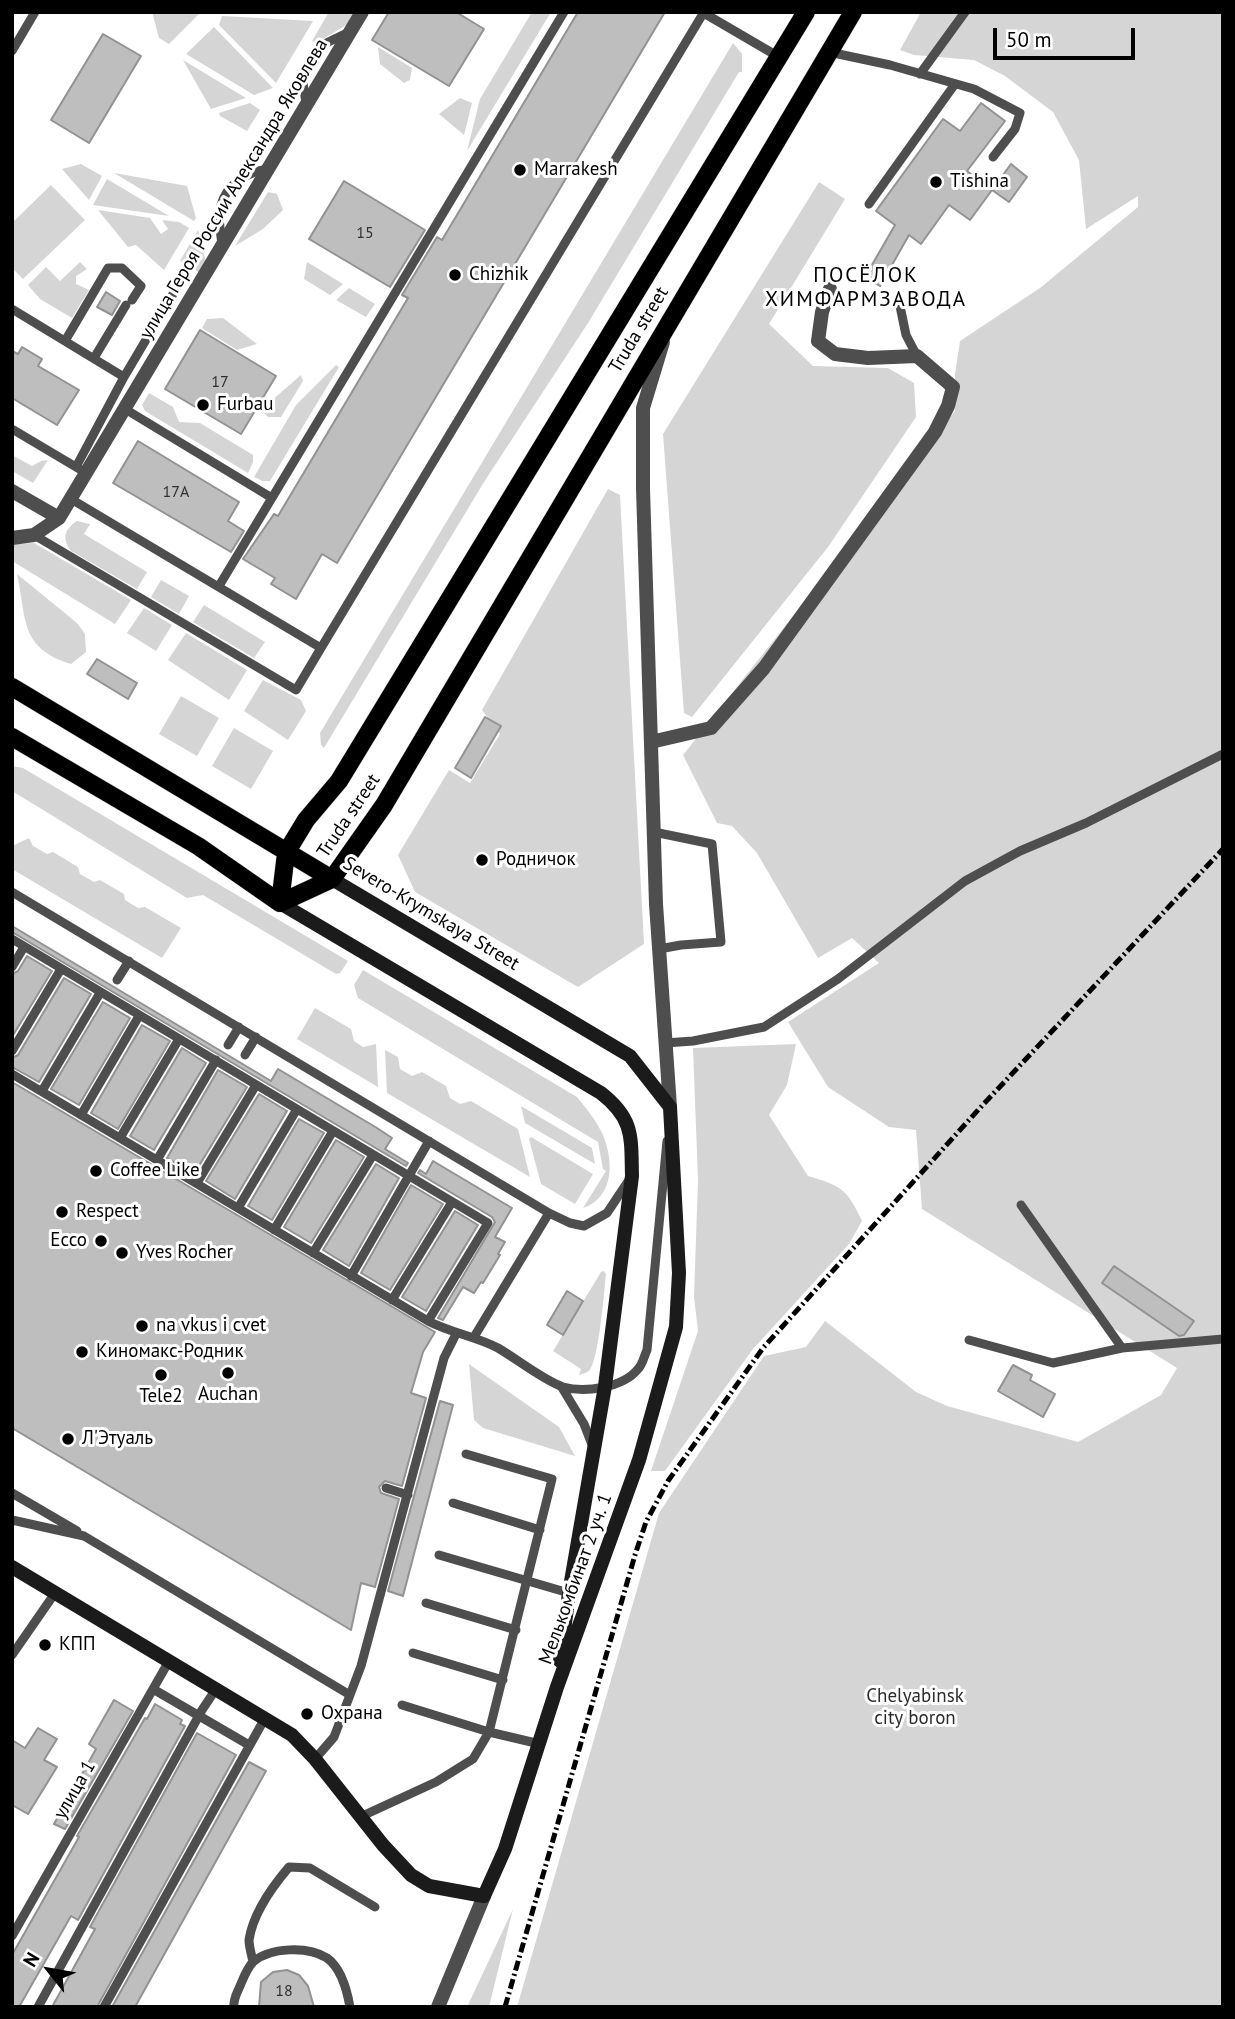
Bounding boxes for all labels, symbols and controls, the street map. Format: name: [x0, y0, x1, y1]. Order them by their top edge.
scale bar: [997, 14, 1139, 58]
text: 50 m: [1006, 26, 1052, 53]
street label: улица Героя России Александра Яковлева: [135, 35, 333, 343]
place label: Marrakesh: [534, 159, 618, 181]
marker: Marrakesh: [512, 162, 528, 178]
place label: Tishina: [950, 171, 1009, 193]
marker: Tishina: [928, 174, 944, 190]
house number: 15: [356, 223, 374, 243]
district label: ПОСЁЛОК ХИМФАРМЗАВОДА: [767, 263, 965, 313]
place label: Chizhik: [469, 264, 528, 286]
marker: Chizhik: [447, 267, 463, 283]
street label: Truda street: [604, 283, 674, 377]
house number: 17: [211, 372, 229, 392]
place label: Furbau: [217, 394, 273, 416]
marker: Furbau: [195, 397, 211, 413]
house number: 17А: [163, 482, 189, 502]
street label: Truda street: [313, 770, 385, 862]
place label: Родничок: [496, 849, 575, 871]
street label: Severo-Krymskaya Street: [339, 852, 523, 976]
marker: Родничок: [474, 852, 490, 868]
place label: Coffee Like: [110, 1160, 200, 1182]
marker: Coffee Like: [88, 1163, 104, 1179]
place label: Respect: [76, 1201, 139, 1223]
marker: Respect: [54, 1204, 70, 1220]
place label: Ecco: [50, 1230, 87, 1252]
marker: Ecco: [93, 1233, 109, 1249]
place label: Yves Rocher: [136, 1242, 233, 1264]
marker: Yves Rocher: [114, 1245, 130, 1261]
place label: na vkus i cvet: [156, 1315, 266, 1337]
marker: na vkus i cvet: [134, 1318, 150, 1334]
place label: Киномакс-Родник: [96, 1341, 243, 1363]
marker: Киномакс-Родник: [74, 1344, 90, 1360]
marker: Auchan: [220, 1365, 236, 1381]
marker: Tele2: [153, 1367, 169, 1383]
place label: Auchan: [198, 1384, 258, 1406]
place label: Tele2: [139, 1386, 183, 1408]
place label: Л'Этуаль: [82, 1428, 153, 1450]
marker: Л'Этуаль: [60, 1431, 76, 1447]
street label: Мелькомбинат 2 уч. 1: [535, 1491, 617, 1667]
place label: КПП: [59, 1634, 96, 1656]
marker: КПП: [37, 1637, 53, 1653]
park label: Chelyabinsk city boron: [866, 1686, 964, 1730]
place label: Охрана: [321, 1703, 383, 1725]
marker: Охрана: [299, 1706, 315, 1722]
street label: улица 1: [49, 1757, 101, 1823]
north arrow: [14, 1935, 84, 2005]
text: N: [17, 1948, 44, 1971]
house number: 18: [275, 1981, 293, 2001]

